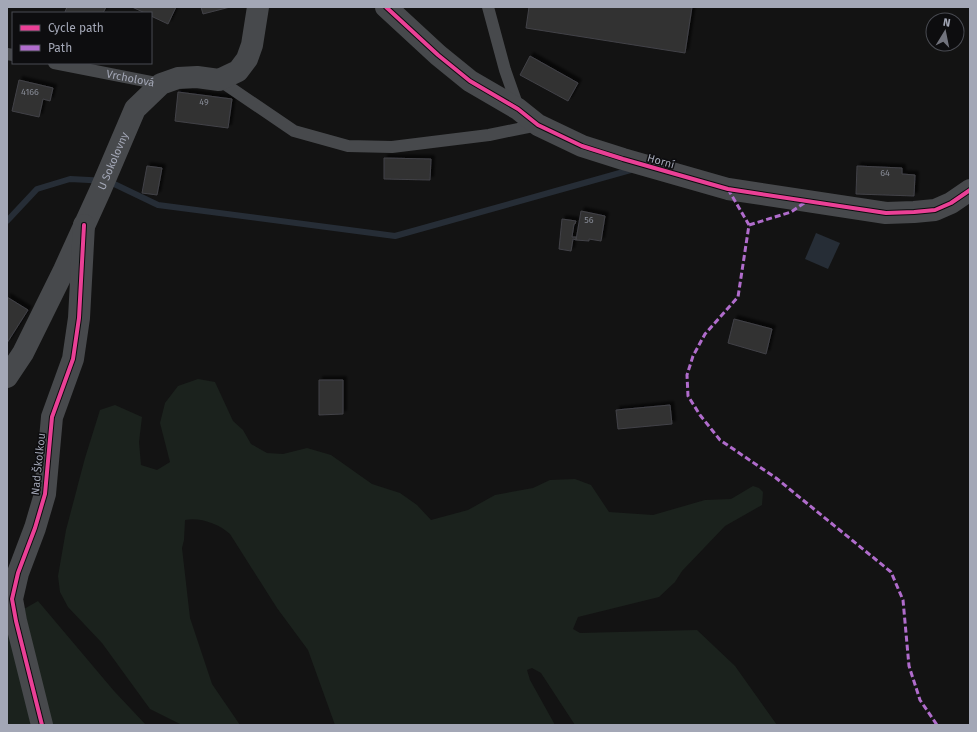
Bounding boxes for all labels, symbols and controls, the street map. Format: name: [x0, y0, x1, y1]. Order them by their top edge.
legend: [12, 12, 152, 64]
north arrow: [925, 12, 965, 52]
text: N: [942, 16, 951, 30]
text: Cycle path: [48, 21, 104, 35]
text: Path: [48, 41, 72, 55]
street label: Vrcholová: [105, 67, 156, 90]
house number: 4166: [21, 87, 39, 97]
house number: 49: [199, 97, 209, 107]
street label: U Sokolovny: [95, 130, 132, 192]
street label: Horní: [646, 151, 676, 172]
house number: 64: [880, 168, 890, 178]
house number: 56: [584, 215, 594, 225]
street label: Nad Školkou: [28, 432, 48, 496]

